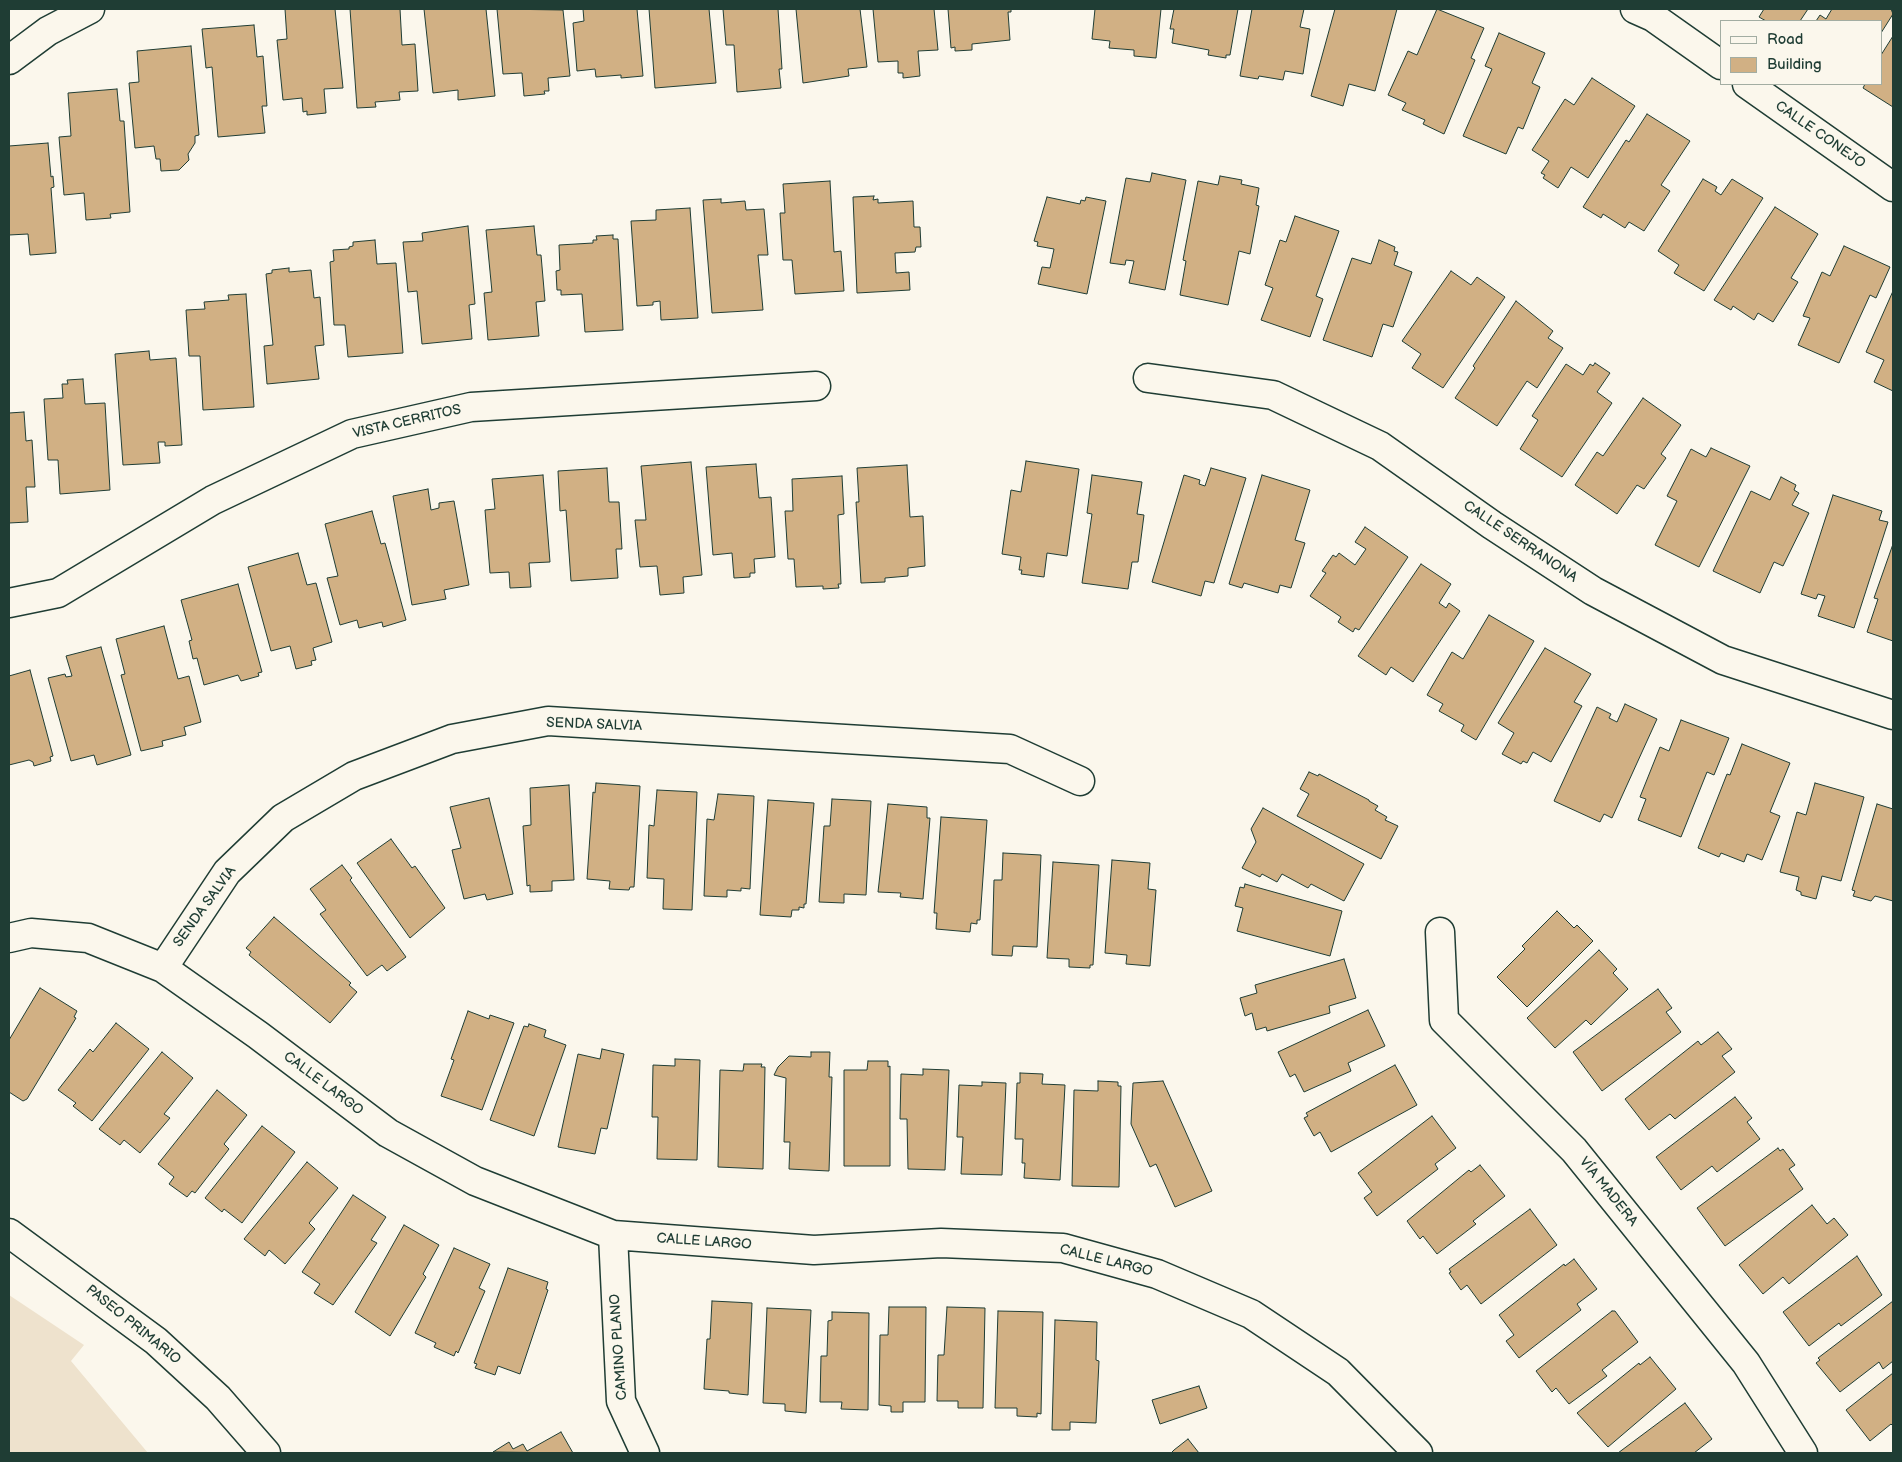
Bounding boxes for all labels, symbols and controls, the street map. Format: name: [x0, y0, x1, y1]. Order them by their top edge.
legend: [1720, 20, 1882, 85]
text: Road: [1767, 30, 1803, 49]
text: Building: [1767, 55, 1822, 74]
street label: CALLE CONEJO: [1772, 98, 1868, 172]
street label: VISTA CERRITOS: [351, 401, 463, 443]
street label: CALLE SERRANONA: [1460, 498, 1580, 586]
street label: SENDA SALVIA: [546, 715, 642, 735]
street label: SENDA SALVIA: [170, 863, 240, 951]
street label: CALLE LARGO: [280, 1049, 366, 1119]
street label: VÍA MADERA: [1575, 1154, 1641, 1230]
street label: CALLE LARGO: [656, 1230, 752, 1254]
street label: CALLE LARGO: [1058, 1241, 1154, 1281]
street label: PASEO PRIMARIO: [82, 1282, 184, 1368]
street label: CAMINO PLANO: [607, 1293, 631, 1401]

